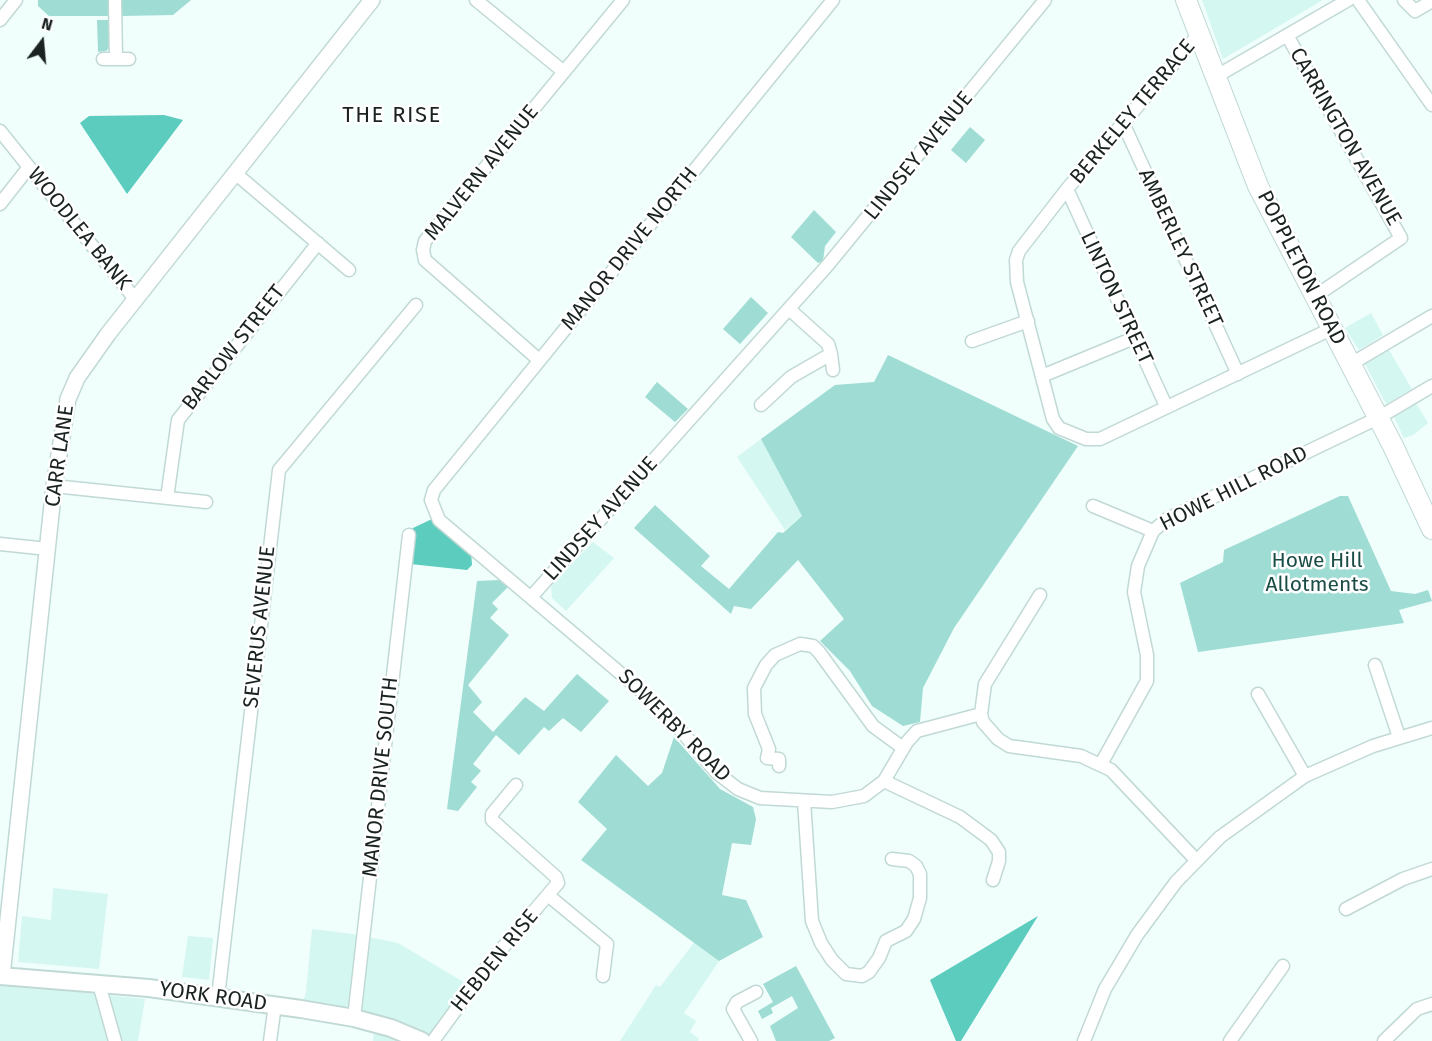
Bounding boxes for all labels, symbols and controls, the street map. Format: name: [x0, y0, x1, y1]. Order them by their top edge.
north arrow: [12, 12, 72, 72]
text: N: [39, 14, 55, 35]
street label: BERKELEY TERRACE: [1065, 34, 1201, 190]
street label: CARRINGTON AVENUE: [1284, 44, 1406, 230]
street label: LINDSEY AVENUE: [859, 87, 979, 225]
street label: MALVERN AVENUE: [420, 100, 544, 246]
district label: THE RISE: [342, 103, 442, 129]
street label: MANOR DRIVE NORTH: [556, 162, 704, 336]
street label: WOODLEA BANK: [22, 163, 136, 295]
street label: AMBERLEY STREET: [1132, 165, 1228, 331]
street label: POPPLETON ROAD: [1251, 187, 1351, 349]
street label: LINTON STREET: [1074, 228, 1158, 368]
street label: BARLOW STREET: [177, 280, 291, 416]
street label: CARR LANE: [40, 403, 80, 509]
street label: HOWE HILL ROAD: [1156, 441, 1312, 537]
street label: LINDSEY AVENUE: [539, 452, 663, 586]
street label: SEVERUS AVENUE: [239, 545, 281, 709]
park label: Howe Hill Allotments: [1265, 548, 1369, 598]
street label: SOWERBY ROAD: [612, 664, 736, 788]
street label: MANOR DRIVE SOUTH: [358, 676, 404, 878]
street label: HEBDEN RISE: [446, 905, 544, 1017]
street label: YORK ROAD: [158, 977, 268, 1017]

